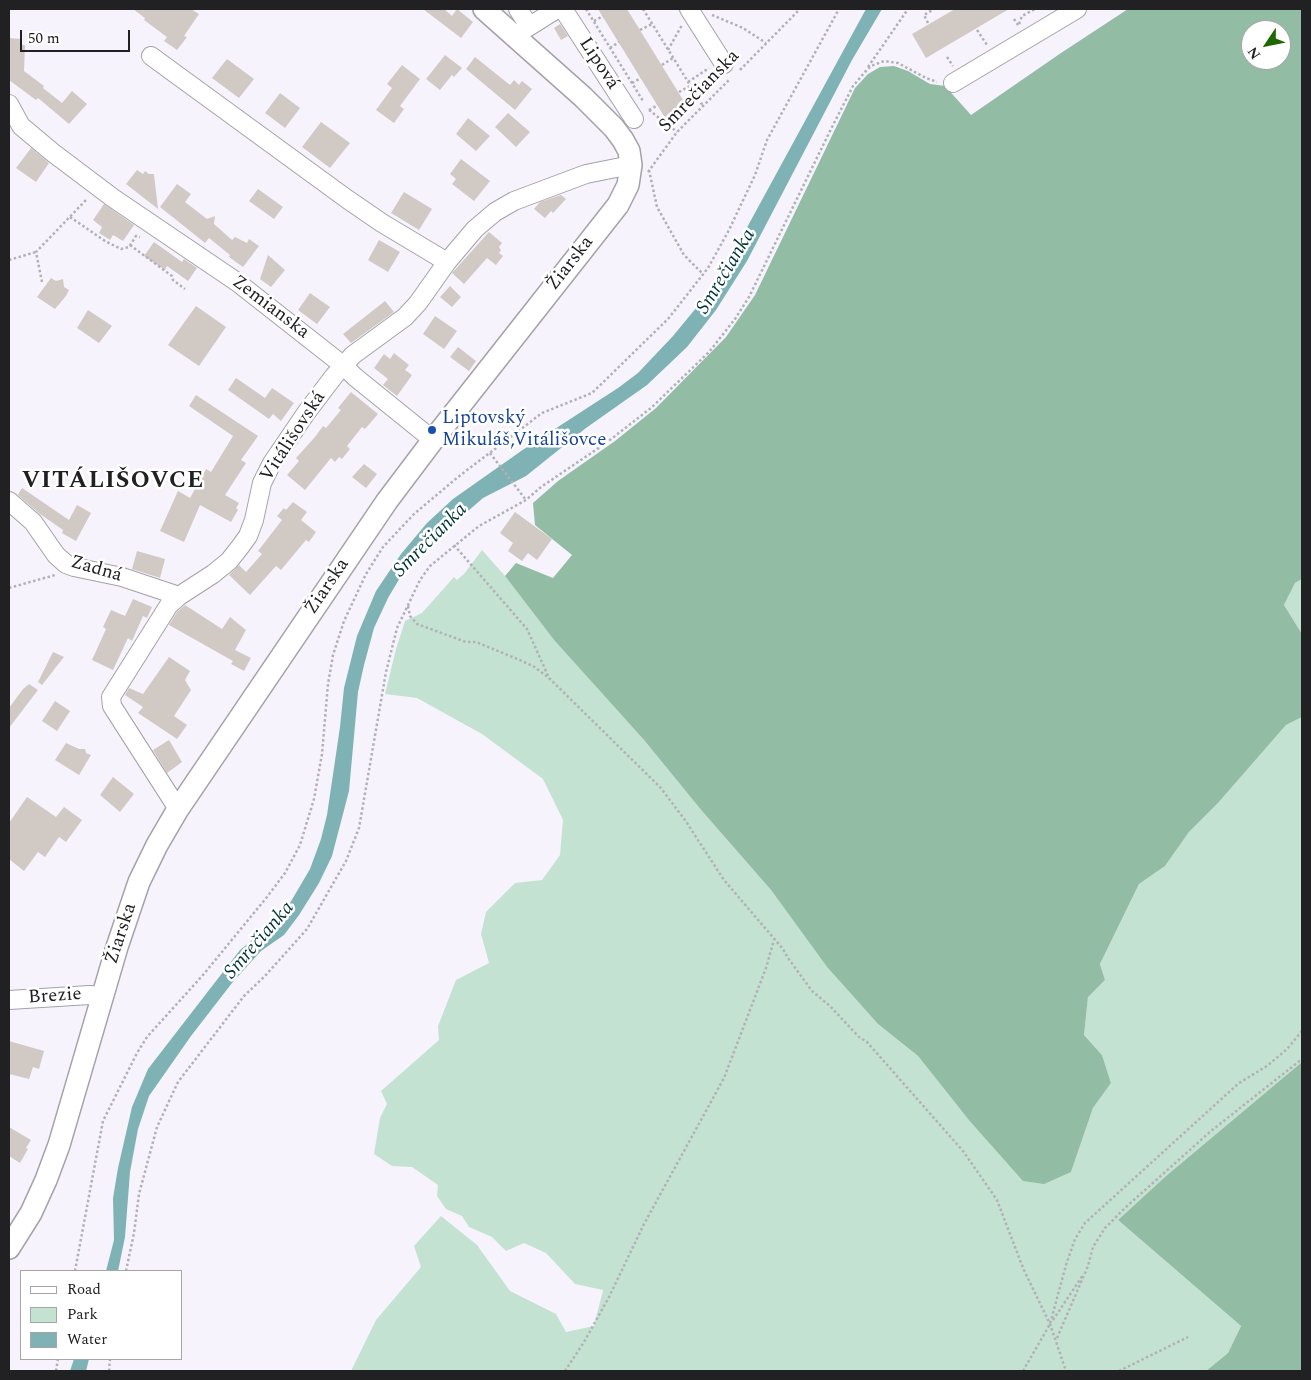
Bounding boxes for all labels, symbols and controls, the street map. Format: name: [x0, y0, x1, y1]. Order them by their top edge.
scale bar: [22, 20, 132, 52]
north arrow: [1241, 20, 1291, 70]
text: 50 m: [28, 27, 60, 50]
street label: Lipová: [573, 34, 623, 94]
text: N: [1242, 42, 1266, 64]
street label: Smrečianska: [655, 46, 745, 138]
water label: Smrečianka: [692, 225, 762, 319]
street label: Žiarska: [543, 232, 599, 296]
street label: Zemianska: [227, 271, 313, 345]
street label: Vitálišovská: [256, 388, 332, 486]
place label: Liptovský Mikuláš,Vitálišovce: [442, 408, 606, 452]
marker: Liptovský Mikuláš,Vitálišovce: [426, 424, 438, 436]
district label: VITÁLIŠOVCE: [20, 468, 206, 496]
water label: Smrečianka: [389, 499, 473, 583]
street label: Zadná: [68, 552, 124, 588]
street label: Žiarska: [301, 555, 355, 619]
water label: Smrečianka: [220, 897, 300, 985]
street label: Žiarska: [101, 901, 143, 967]
street label: Brezie: [27, 984, 83, 1010]
legend: [20, 1270, 182, 1360]
text: Road: [67, 1278, 101, 1301]
text: Park: [67, 1303, 98, 1326]
text: Water: [67, 1328, 107, 1351]

